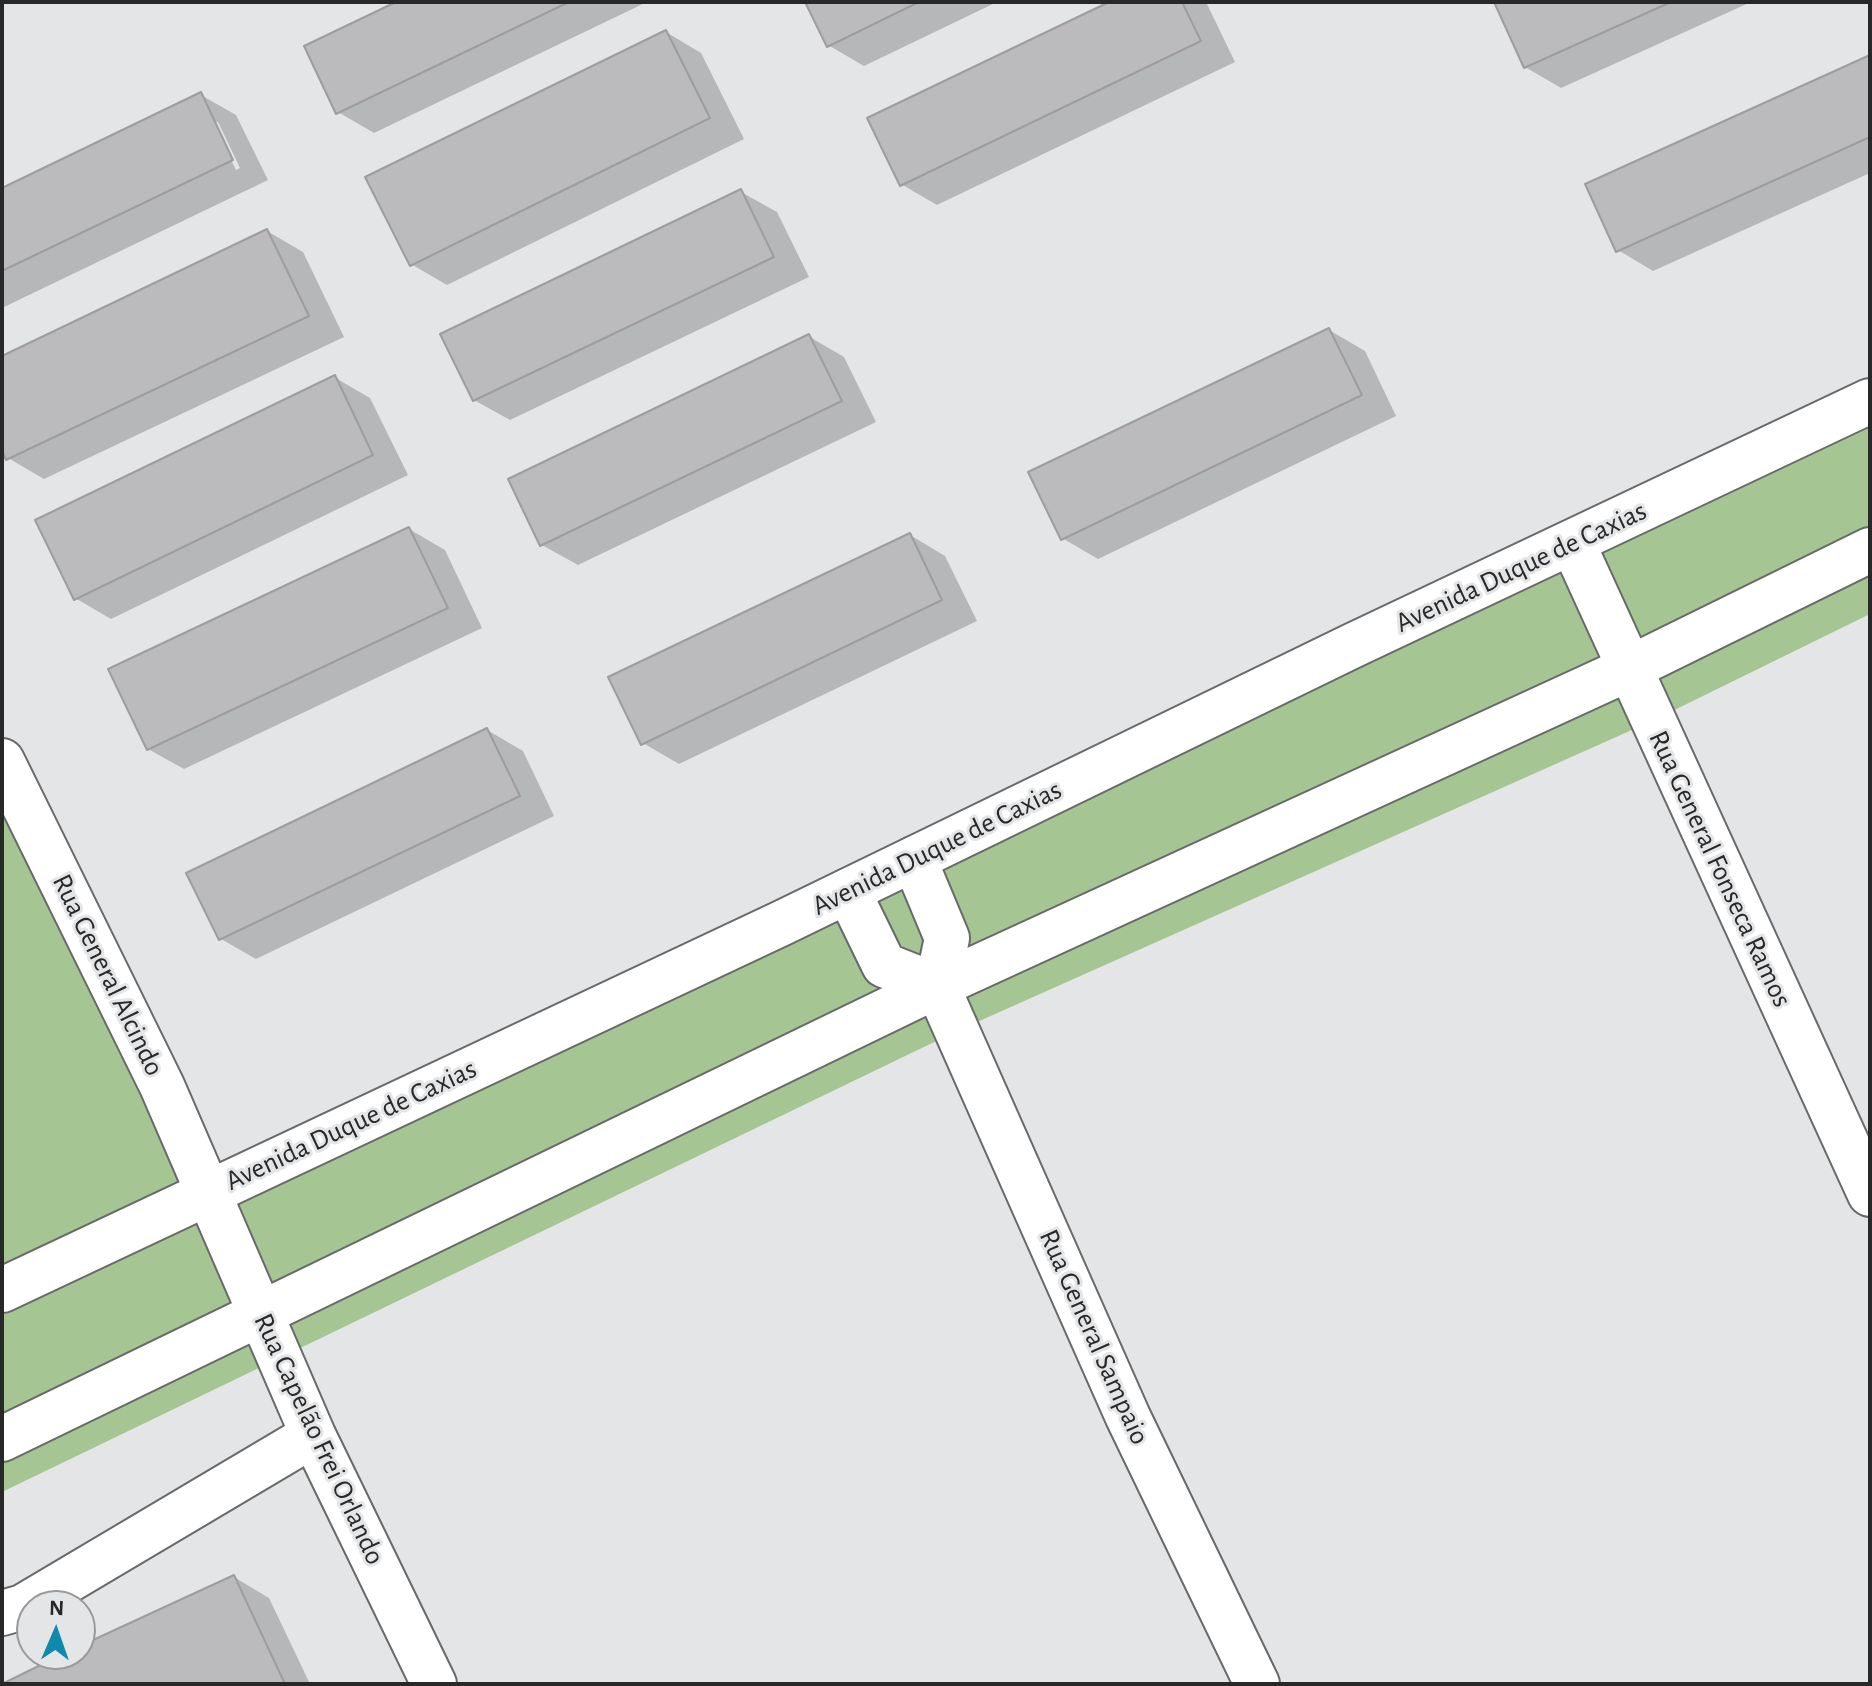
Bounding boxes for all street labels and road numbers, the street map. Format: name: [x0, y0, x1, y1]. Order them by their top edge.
street label: Avenida Duque de Caxias: [1390, 494, 1652, 640]
street label: Rua General Fonseca Ramos: [1641, 725, 1799, 1013]
street label: Avenida Duque de Caxias: [807, 773, 1067, 923]
street label: Rua General Alcindo: [45, 869, 171, 1081]
street label: Avenida Duque de Caxias: [220, 1052, 482, 1198]
street label: Rua General Sampaio: [1031, 1224, 1157, 1450]
street label: Rua Capelão Frei Orlando: [246, 1308, 392, 1570]

